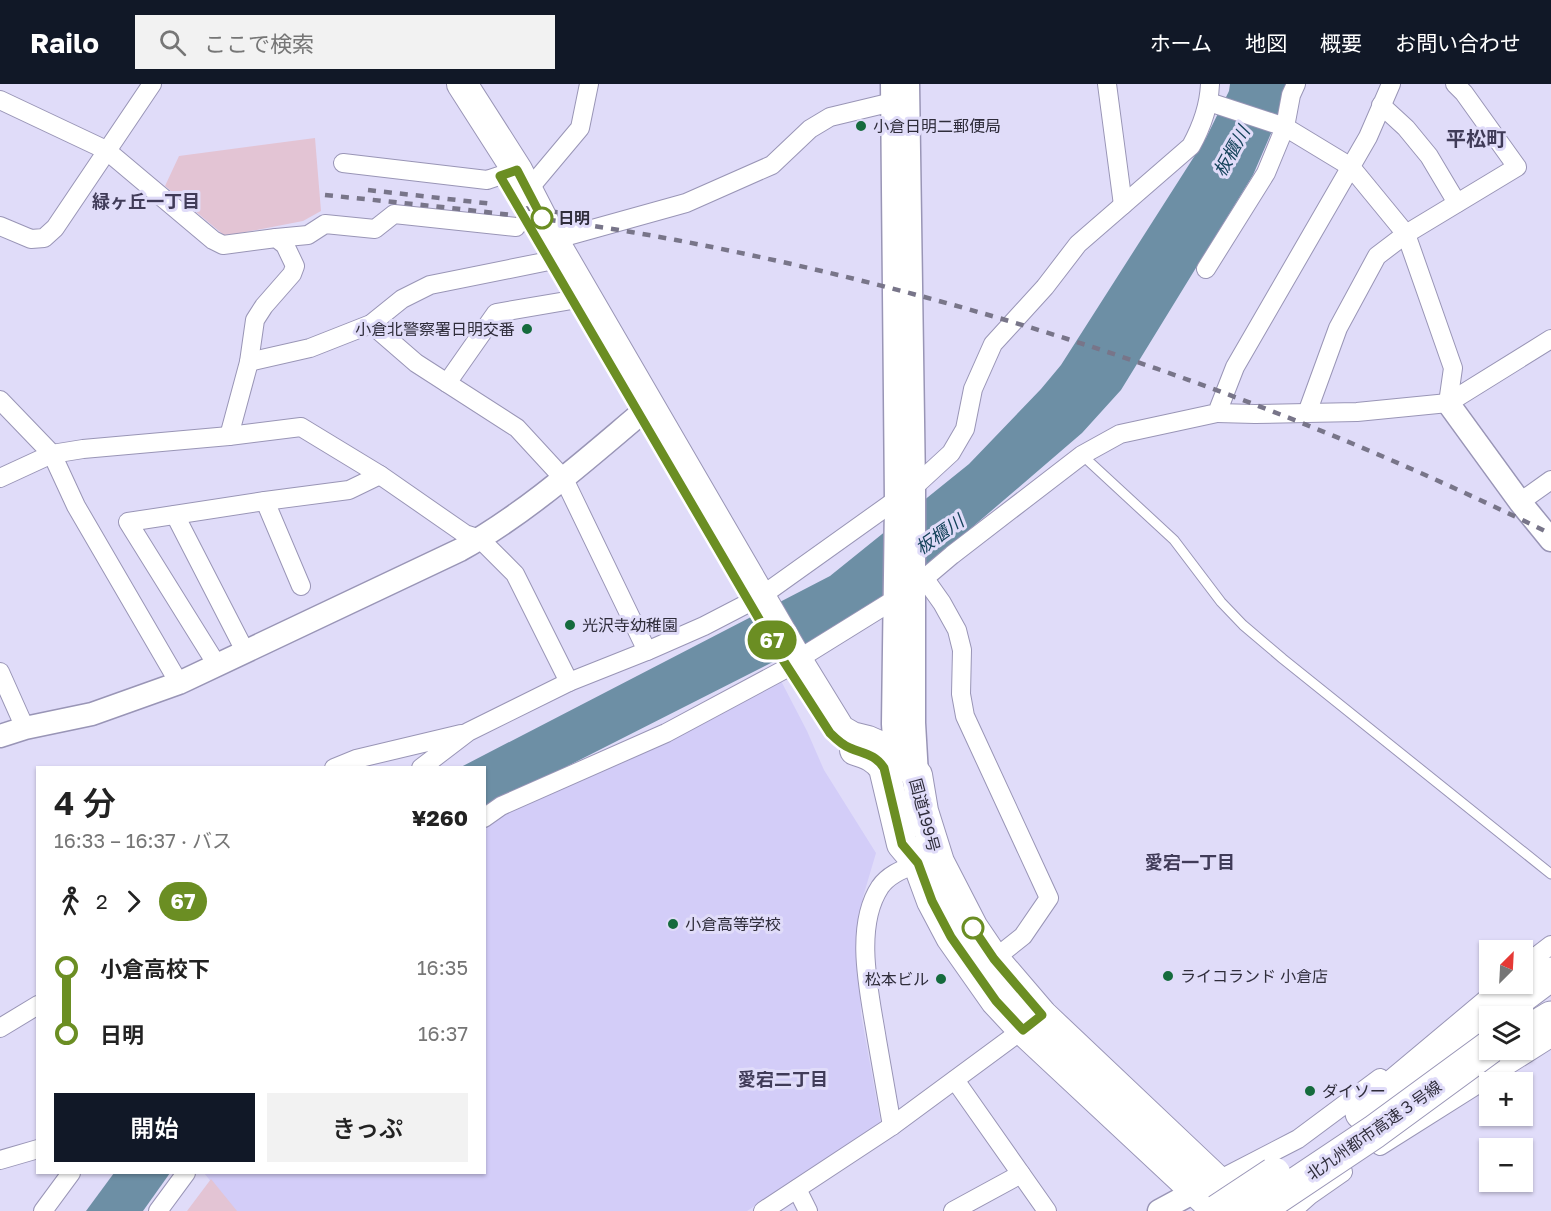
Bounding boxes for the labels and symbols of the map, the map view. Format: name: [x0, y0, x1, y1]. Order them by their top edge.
place label: 小倉日明二郵便局: [873, 116, 1001, 136]
marker: 小倉日明二郵便局: [854, 119, 868, 133]
water label: 板櫃川: [1208, 120, 1255, 180]
district label: 平松町: [1446, 126, 1506, 150]
district label: 緑ヶ丘一丁目: [92, 190, 200, 212]
marker: 日明: [531, 207, 553, 229]
place label: 日明: [558, 208, 590, 228]
place label: 小倉北警察署日明交番: [355, 319, 515, 339]
marker: 小倉北警察署日明交番: [520, 322, 534, 336]
water label: 板櫃川: [911, 508, 969, 558]
place label: 光沢寺幼稚園: [582, 615, 678, 635]
marker: 光沢寺幼稚園: [563, 618, 577, 632]
line badge: 67: [745, 620, 799, 660]
street label: 国道199号: [906, 776, 944, 854]
district label: 愛宕一丁目: [1145, 851, 1235, 873]
place label: 小倉高等学校: [685, 914, 781, 934]
marker: 小倉高等学校: [666, 917, 680, 931]
unlabelled marker: [962, 917, 984, 939]
north arrow: [1479, 940, 1533, 994]
place label: ライコランド 小倉店: [1180, 966, 1328, 986]
place label: 松本ビル: [865, 969, 929, 989]
marker: ライコランド 小倉店: [1161, 969, 1175, 983]
marker: 松本ビル: [934, 972, 948, 986]
district label: 愛宕二丁目: [738, 1068, 828, 1090]
street label: 北九州都市高速３号線: [1303, 1076, 1445, 1184]
place label: ダイソー: [1322, 1081, 1386, 1101]
marker: ダイソー: [1303, 1084, 1317, 1098]

